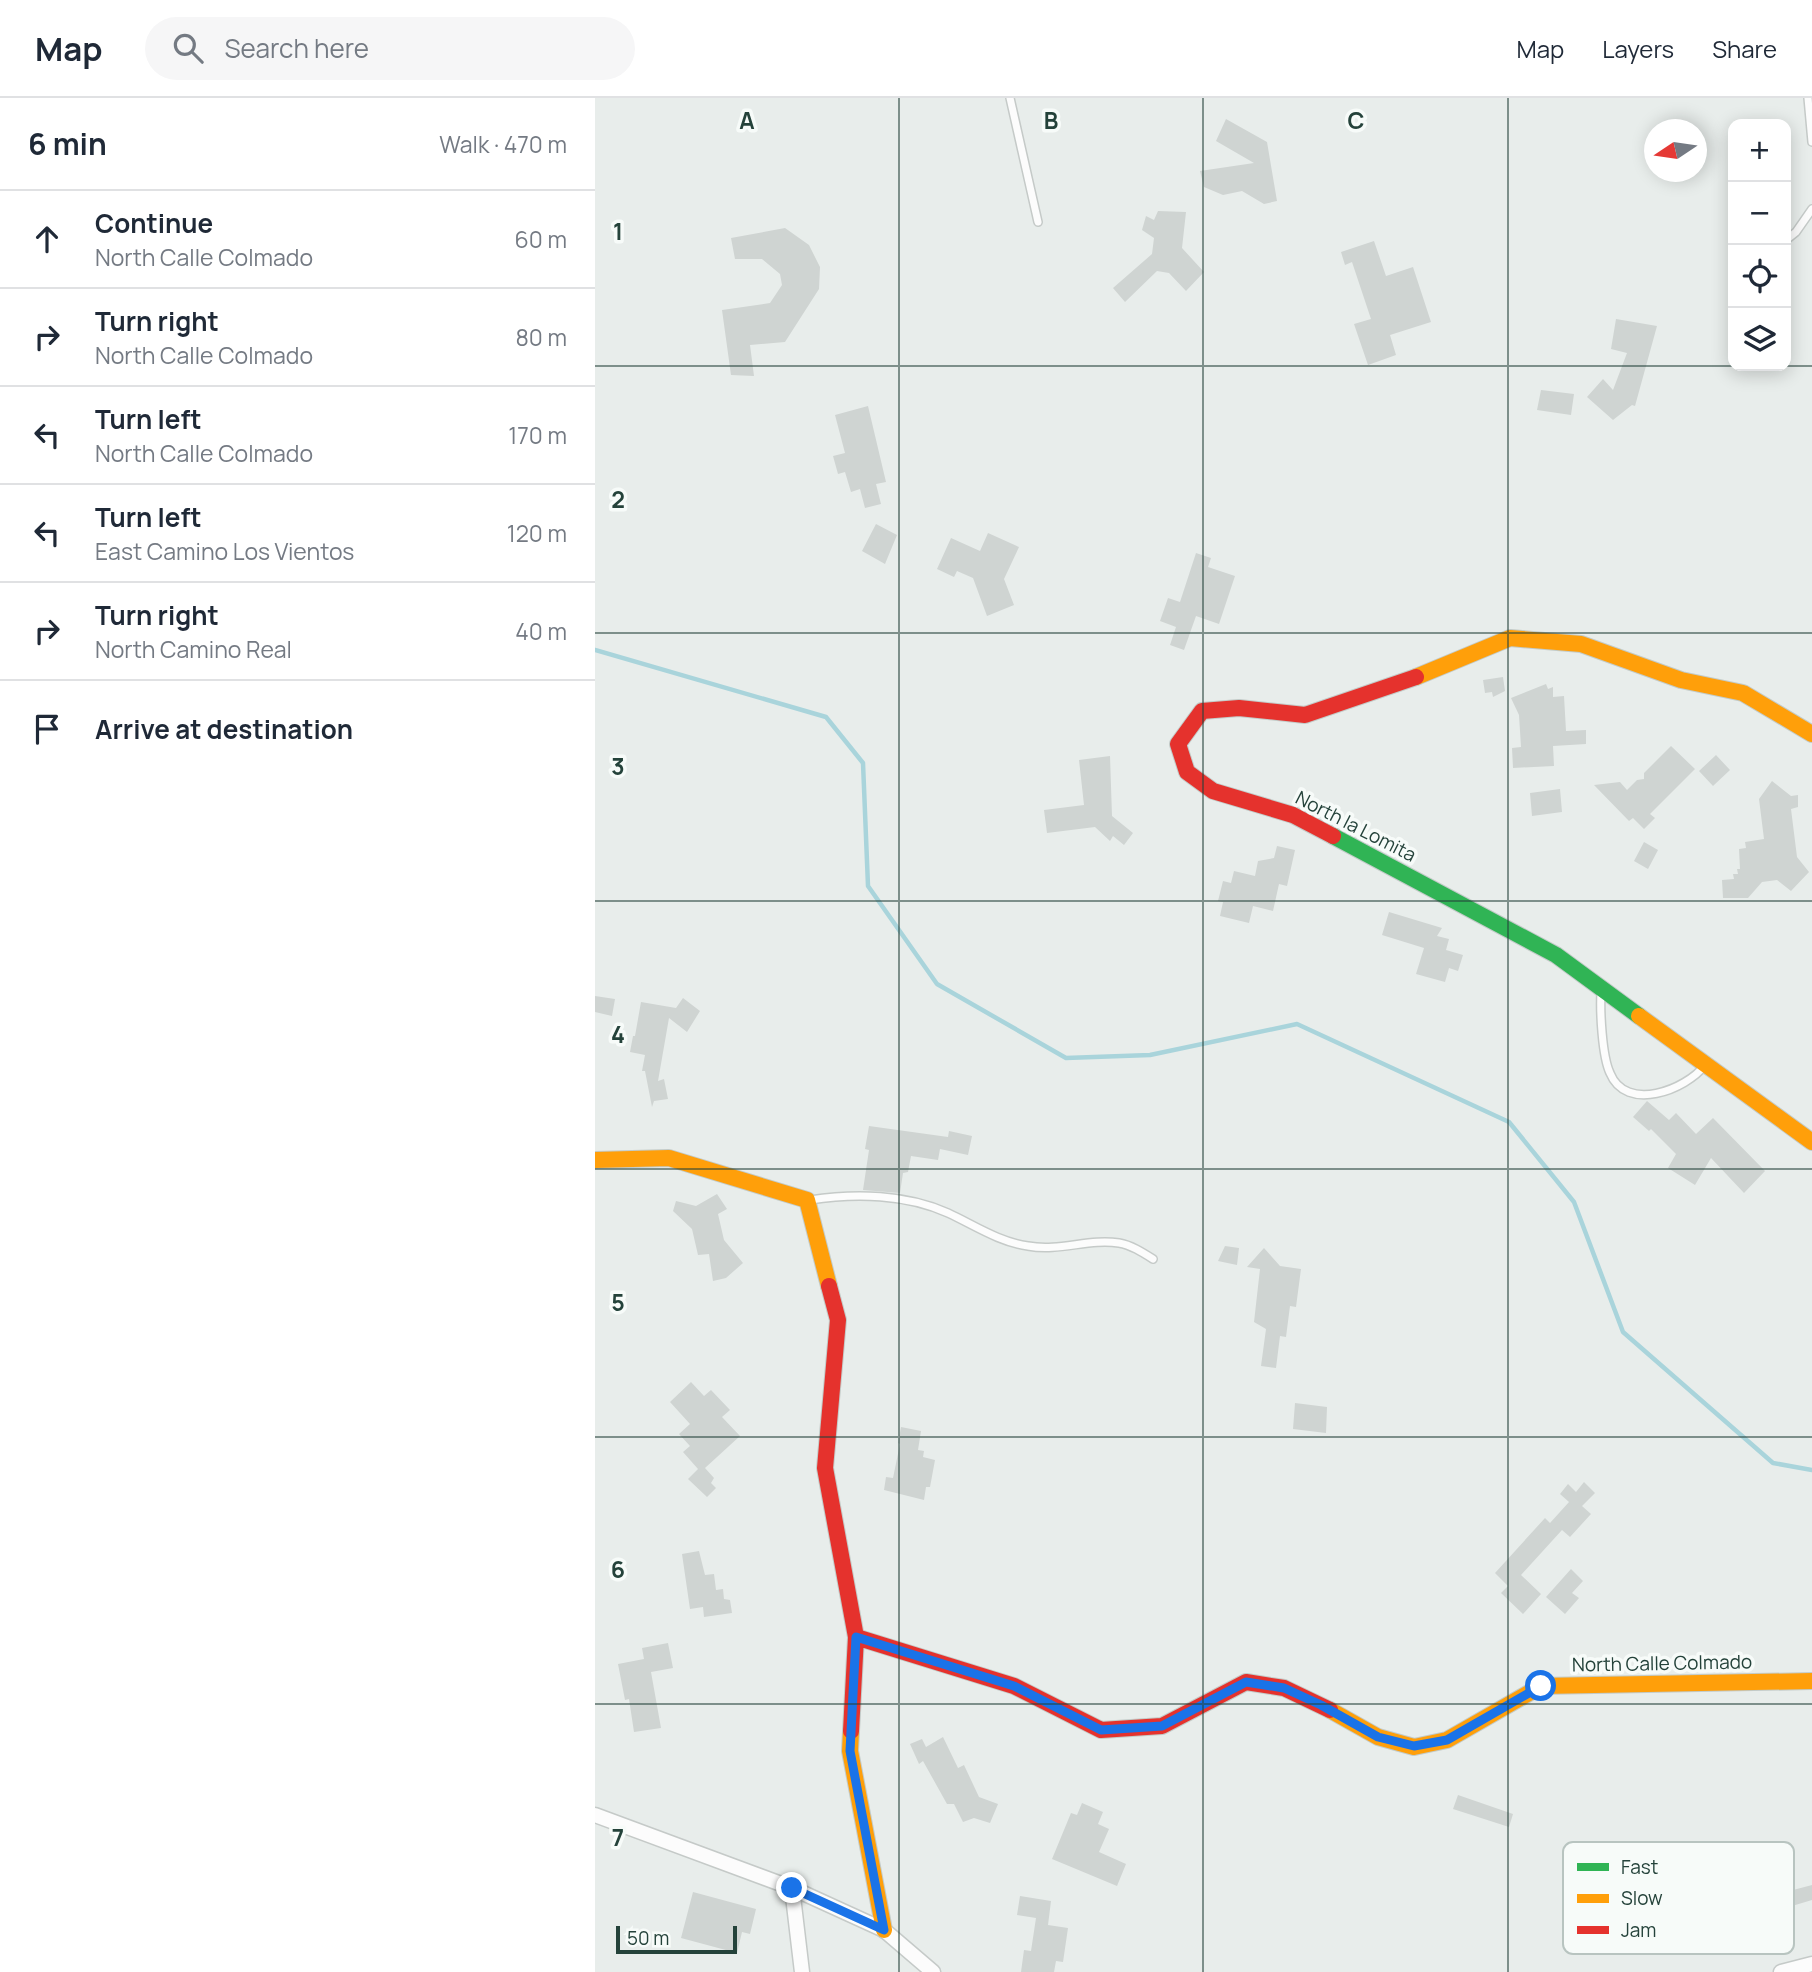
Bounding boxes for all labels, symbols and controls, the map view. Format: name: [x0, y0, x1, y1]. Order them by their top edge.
search box: [145, 17, 635, 80]
text: Map: [35, 26, 103, 71]
icon: search: [169, 29, 207, 67]
text: Search here: [225, 30, 369, 66]
text: Map: [1517, 32, 1564, 65]
text: Layers: [1602, 32, 1674, 65]
text: Share: [1712, 32, 1777, 65]
text: A: [739, 104, 755, 136]
text: B: [1044, 104, 1058, 136]
text: C: [1348, 104, 1365, 136]
north arrow: [1644, 119, 1707, 182]
map controls: [1728, 119, 1791, 371]
button: +: [1728, 119, 1791, 182]
text: 6 min: [28, 123, 107, 164]
text: Walk · 470 m: [439, 128, 567, 160]
button: −: [1728, 182, 1791, 245]
text: Continue: [95, 205, 213, 241]
text: 1: [613, 215, 623, 247]
icon: ahead: [28, 220, 66, 258]
text: 60 m: [515, 223, 567, 255]
text: North Calle Colmado: [95, 241, 313, 273]
button: locate: [1728, 245, 1791, 308]
text: Turn right: [95, 303, 219, 339]
button: layers: [1728, 308, 1791, 371]
icon: right: [28, 318, 66, 356]
text: 80 m: [516, 321, 567, 353]
text: North Calle Colmado: [95, 339, 313, 371]
text: Turn left: [95, 401, 202, 437]
icon: left: [28, 416, 66, 454]
text: 170 m: [508, 419, 567, 451]
text: North Calle Colmado: [95, 437, 313, 469]
text: 2: [611, 483, 625, 515]
text: Turn left: [95, 499, 202, 535]
icon: left: [28, 514, 66, 552]
text: 120 m: [507, 517, 567, 549]
text: East Camino Los Vientos: [95, 535, 354, 567]
text: Turn right: [95, 597, 219, 633]
icon: right: [28, 612, 66, 650]
text: 40 m: [515, 615, 567, 647]
text: North Camino Real: [95, 633, 292, 665]
icon: arrive: [28, 710, 66, 748]
text: Arrive at destination: [95, 711, 353, 747]
text: 3: [611, 750, 625, 782]
street label: North la Lomita: [1291, 784, 1421, 868]
text: 4: [611, 1018, 625, 1050]
text: 5: [611, 1286, 625, 1318]
text: 6: [611, 1553, 625, 1585]
street label: North Calle Colmado: [1572, 1648, 1752, 1678]
route start: [1525, 1670, 1556, 1701]
text: 7: [612, 1821, 624, 1853]
legend: [1563, 1842, 1794, 1954]
text: Fast: [1621, 1854, 1658, 1880]
route end: [776, 1872, 807, 1903]
text: Slow: [1621, 1885, 1663, 1911]
text: Jam: [1621, 1917, 1656, 1943]
scale bar: [616, 1923, 737, 1955]
text: 50 m: [627, 1925, 669, 1951]

